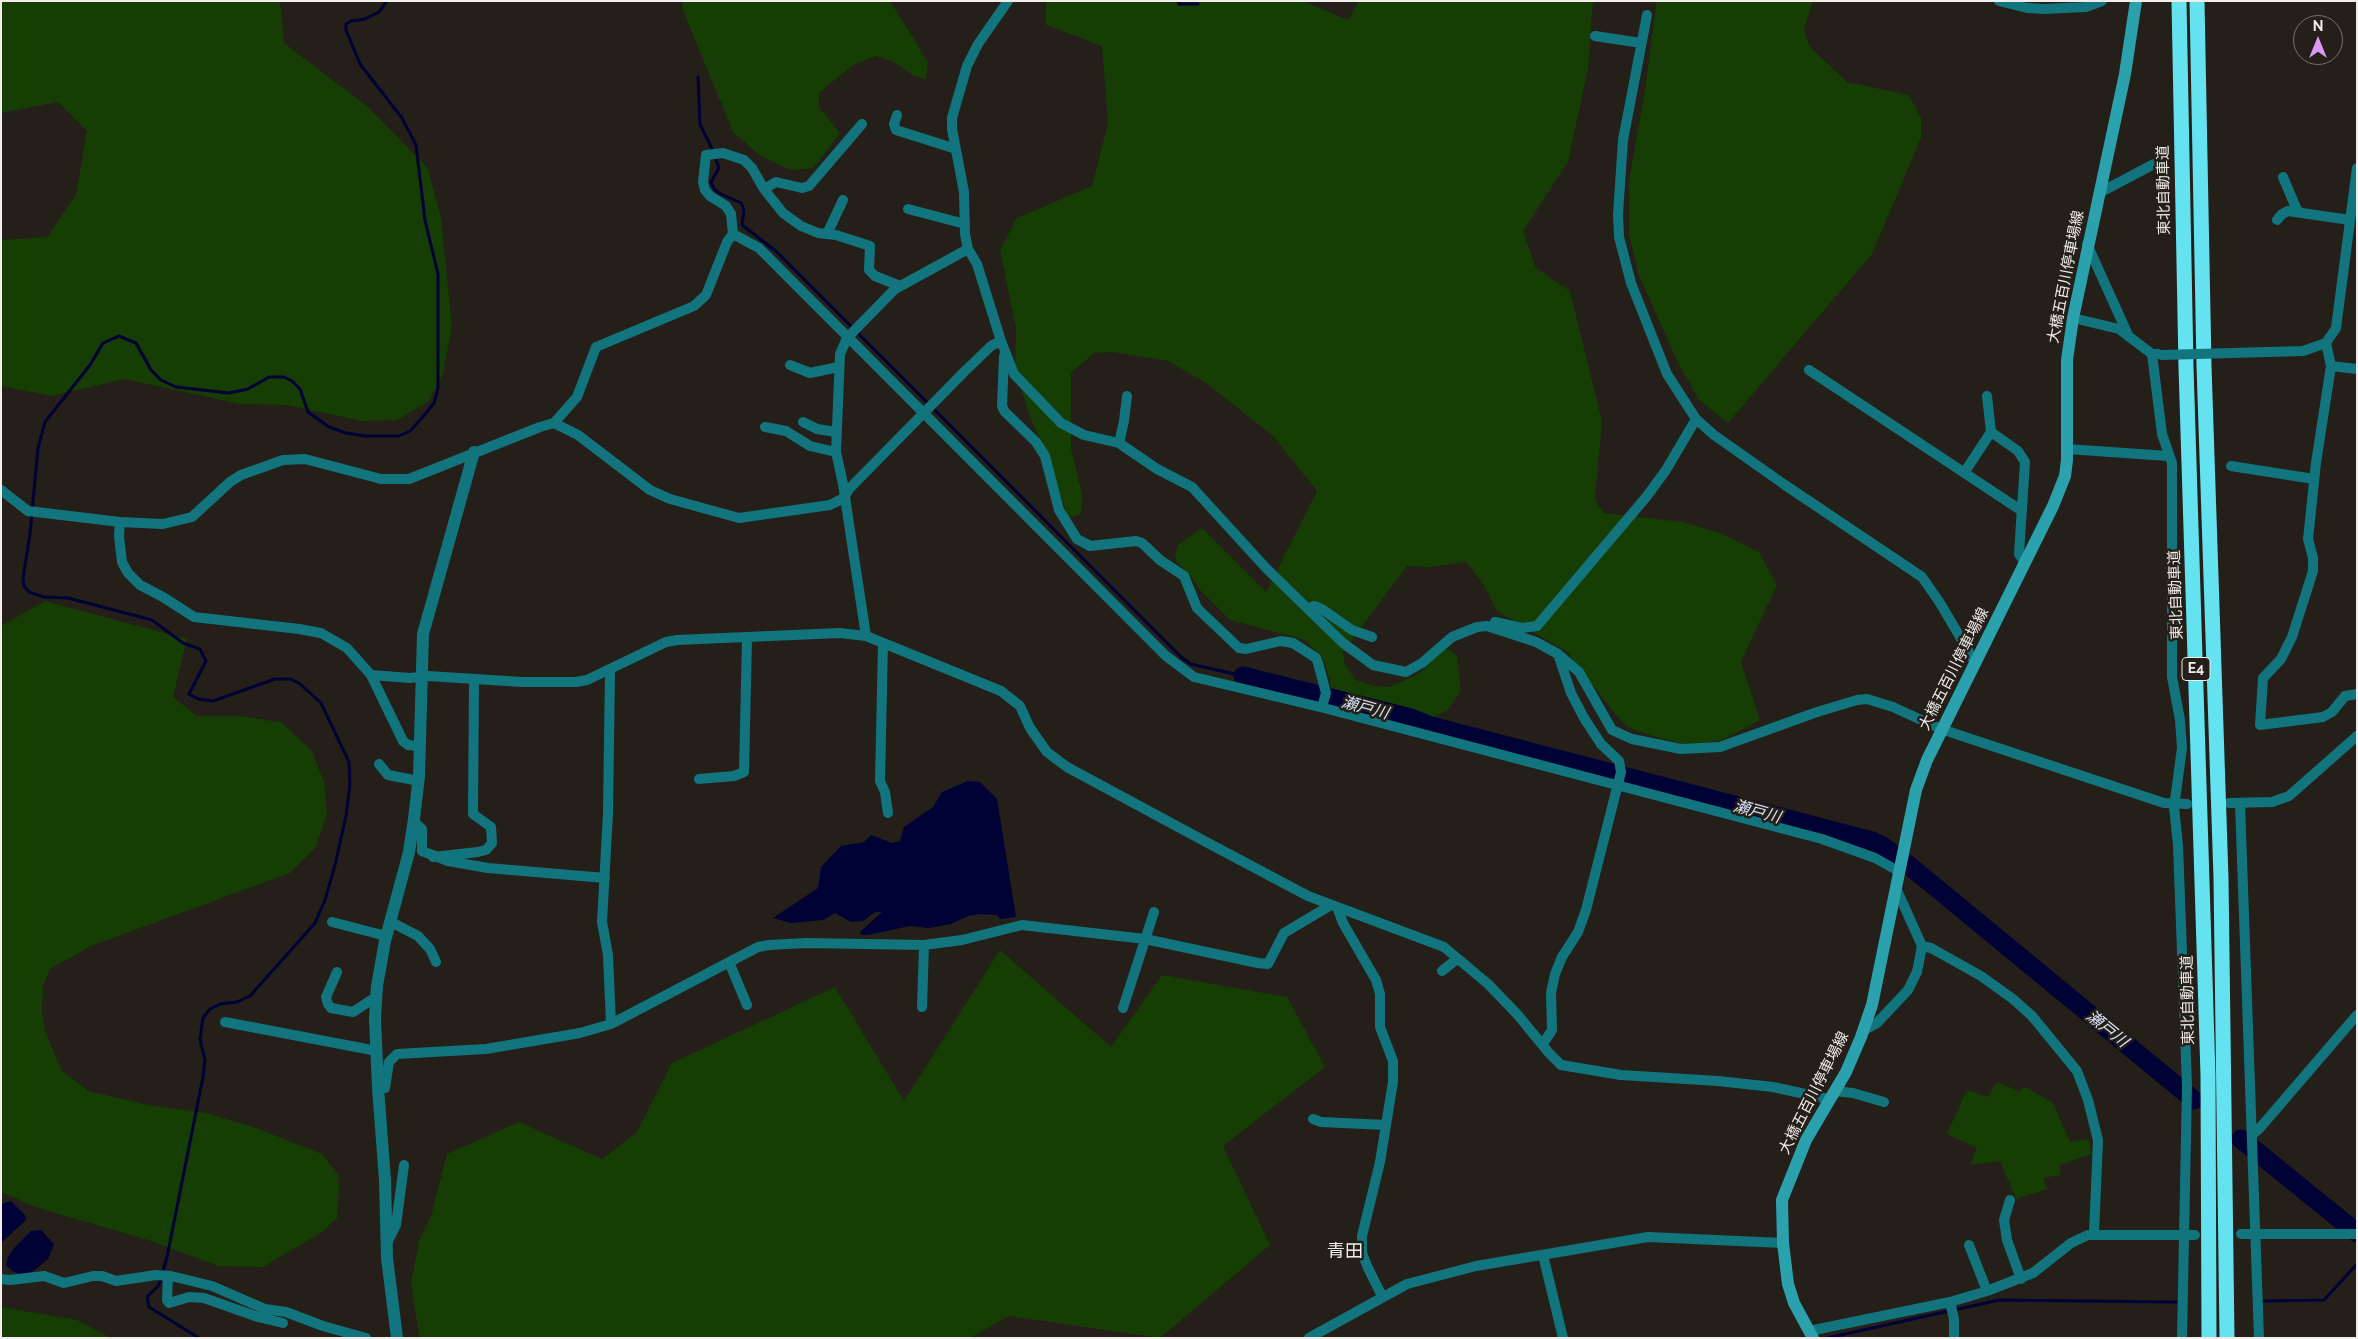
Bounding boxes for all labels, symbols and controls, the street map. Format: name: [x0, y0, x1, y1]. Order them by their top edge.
north arrow: [2293, 15, 2343, 65]
text: N: [2313, 18, 2323, 34]
street label: 東北自動車道: [2154, 145, 2174, 235]
street label: 大橋五百川停車場線: [2044, 209, 2088, 345]
street label: 東北自動車道: [2165, 550, 2187, 640]
street label: 大橋五百川停車場線: [1915, 605, 1993, 733]
road number: E4: [2182, 658, 2210, 681]
water label: 瀬戸川: [1339, 693, 1391, 723]
water label: 瀬戸川: [1731, 797, 1783, 827]
street label: 東北自動車道: [2178, 955, 2198, 1045]
water label: 瀬戸川: [2082, 1006, 2132, 1052]
street label: 大橋五百川停車場線: [1775, 1029, 1853, 1157]
district label: 青田: [1327, 1241, 1363, 1263]

